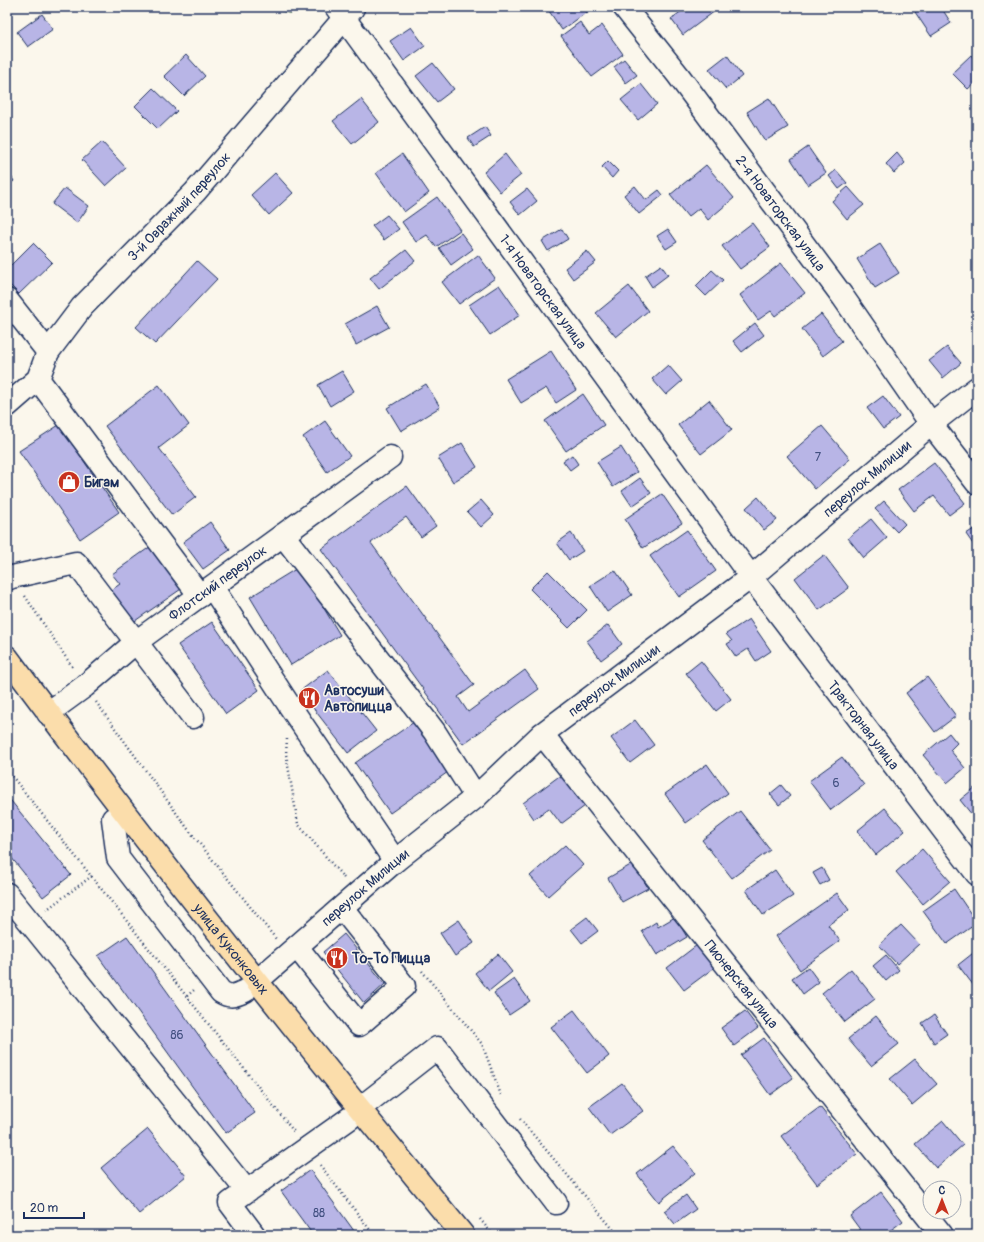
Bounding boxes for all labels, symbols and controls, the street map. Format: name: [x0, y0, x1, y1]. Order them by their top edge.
street label: 3-й Овражный переулок: [124, 149, 234, 265]
street label: 2-я Новаторская улица: [732, 152, 829, 275]
street label: 1-я Новаторская улица: [495, 231, 590, 352]
street label: переулок Милиции: [820, 437, 915, 521]
house number: 7: [815, 450, 822, 465]
shop icon: Бигам: [56, 469, 82, 495]
place label: Бигам: [84, 474, 119, 491]
street label: Флотский переулок: [165, 542, 270, 624]
street label: переулок Милиции: [565, 641, 663, 720]
street label: Тракторная улица: [824, 677, 902, 773]
place label: Автосуши Автопицца: [324, 682, 392, 715]
restaurant icon: Автосуши Автопицца: [296, 685, 322, 711]
house number: 6: [833, 776, 840, 791]
street label: переулок Милиции: [318, 845, 412, 930]
street label: улица Куконковых: [189, 899, 272, 998]
street label: Пионерская улица: [701, 937, 782, 1032]
restaurant icon: То-То Пицца: [324, 945, 350, 971]
place label: То-То Пицца: [351, 950, 431, 967]
house number: 86: [170, 1028, 184, 1043]
north arrow: [922, 1180, 962, 1220]
text: С: [939, 1184, 946, 1197]
scale bar: [24, 1194, 84, 1220]
text: 20 m: [30, 1201, 59, 1216]
house number: 88: [313, 1206, 325, 1221]

